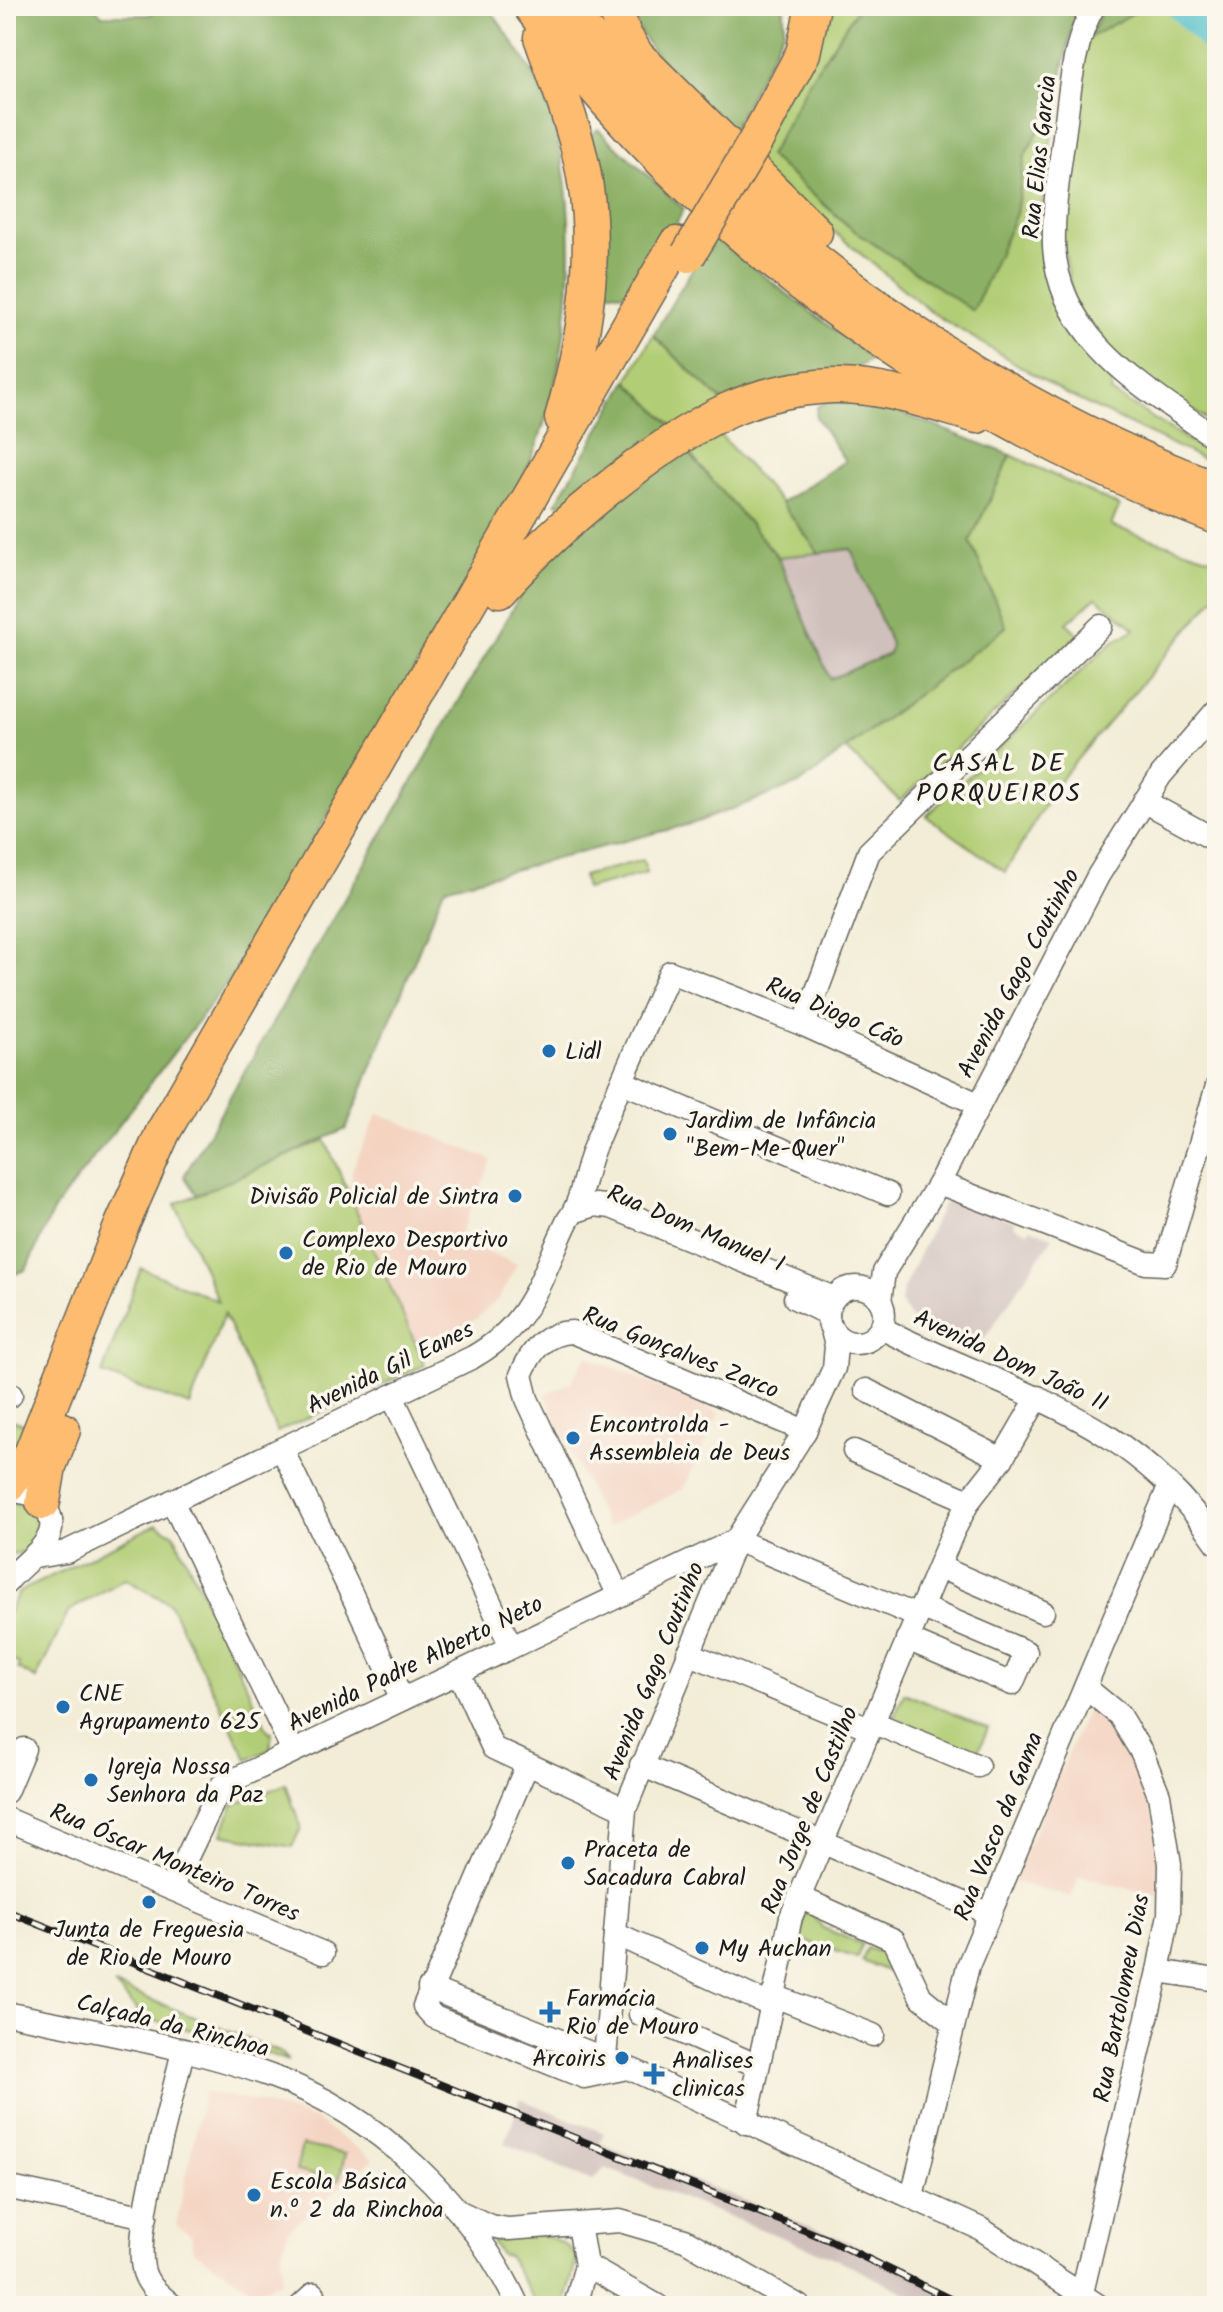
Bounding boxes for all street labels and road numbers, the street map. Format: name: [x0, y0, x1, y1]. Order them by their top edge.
street label: Rua Elias Garcia: [1012, 73, 1068, 241]
street label: Avenida Gago Coutinho: [947, 862, 1091, 1086]
street label: Rua Diogo Cão: [759, 967, 910, 1060]
street label: Rua Dom Manuel I: [600, 1174, 790, 1284]
street label: Rua Gonçalves Zarco: [576, 1296, 785, 1411]
street label: Avenida Dom João II: [907, 1299, 1114, 1424]
street label: Avenida Gil Eanes: [300, 1311, 481, 1426]
street label: Avenida Gago Coutinho: [593, 1556, 716, 1787]
street label: Avenida Padre Alberto Neto: [281, 1585, 550, 1743]
street label: Rua Jorge de Castilho: [751, 1701, 870, 1920]
street label: Rua Vasco da Gama: [944, 1726, 1055, 1927]
street label: Rua Óscar Monteiro Torres: [43, 1793, 306, 1934]
street label: Rua Bartolomeu Dias: [1083, 1891, 1162, 2106]
street label: Calçada da Rinchoa: [72, 1984, 273, 2069]

